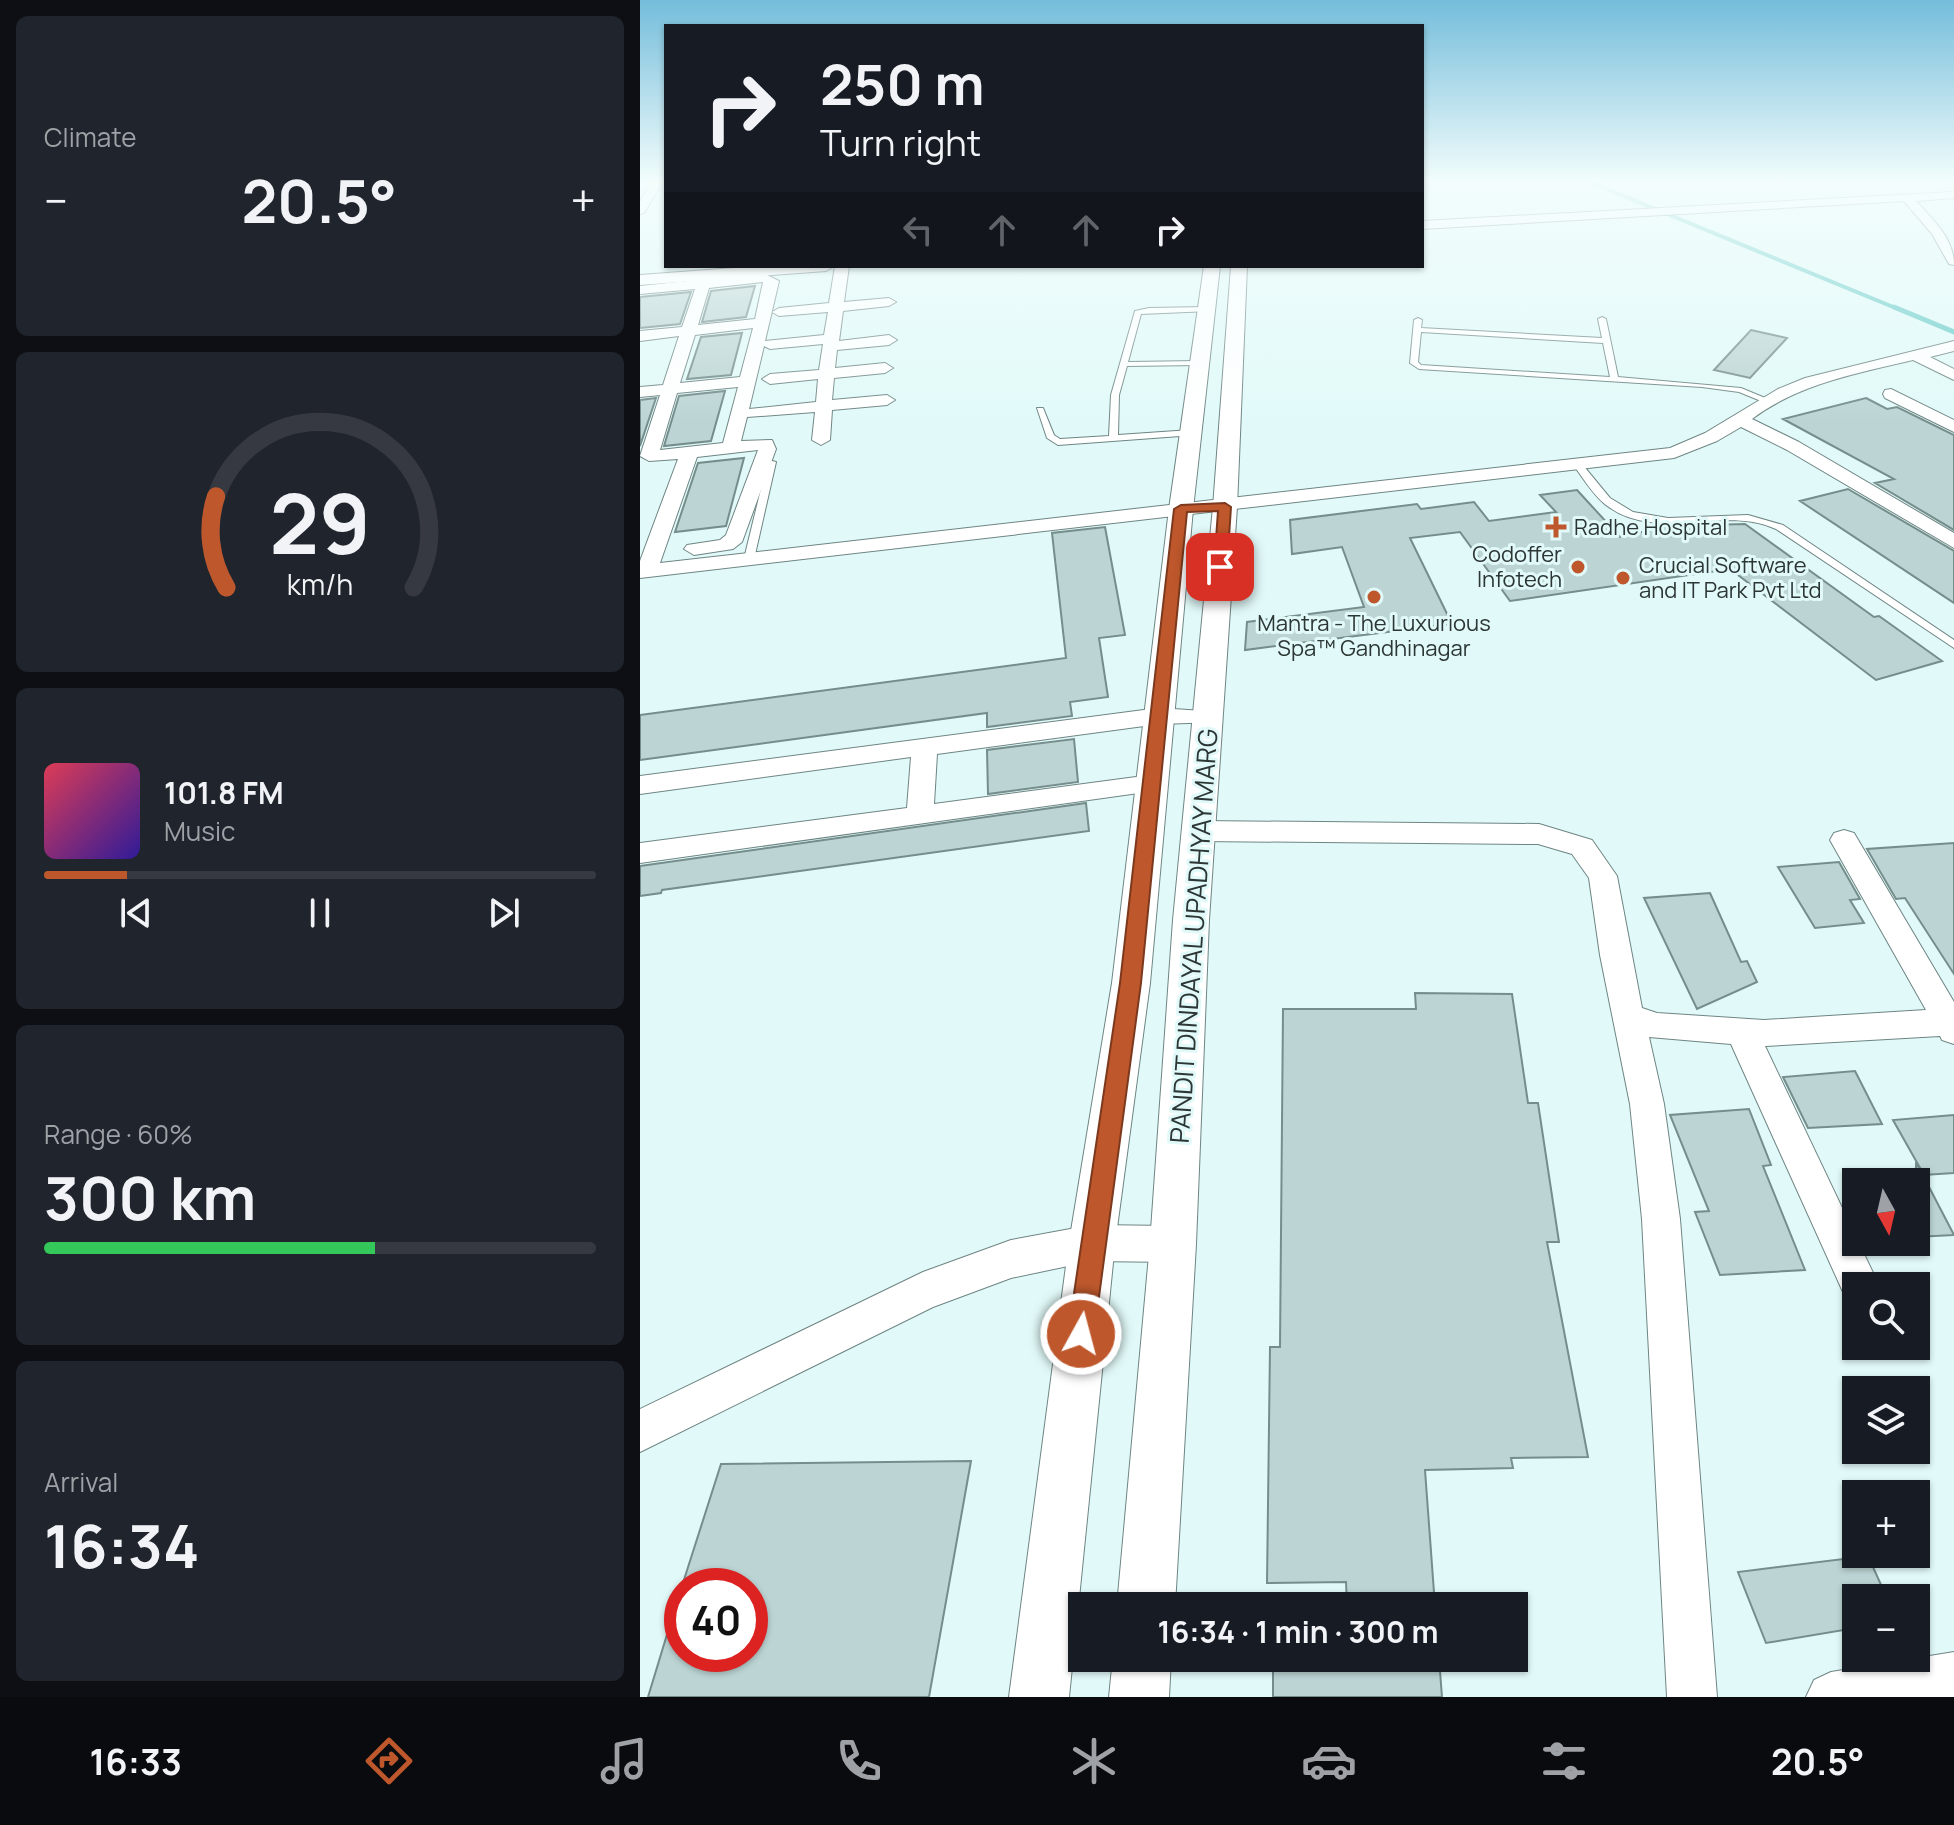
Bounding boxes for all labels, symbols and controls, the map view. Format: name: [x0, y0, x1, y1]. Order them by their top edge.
text: 250 m: [820, 45, 985, 122]
icon: right: [688, 56, 792, 160]
text: Turn right: [820, 118, 981, 167]
text: Climate: [44, 119, 136, 155]
text: 20.5°: [241, 159, 397, 241]
text: −: [44, 170, 68, 230]
text: +: [571, 170, 596, 230]
icon: left: [896, 208, 940, 252]
icon: ahead: [980, 208, 1024, 252]
icon: ahead: [1064, 208, 1108, 252]
icon: right: [1148, 208, 1192, 252]
text: 29: [269, 465, 371, 579]
place label: Radhe Hospital: [1574, 512, 1727, 542]
marker: Radhe Hospital: [1545, 516, 1567, 538]
pin: [1186, 533, 1254, 601]
place label: Codoffer Infotech: [1472, 539, 1562, 594]
icon: arrive: [1198, 545, 1242, 589]
place label: Crucial Software and IT Park Pvt Ltd: [1639, 550, 1822, 605]
marker: Codoffer Infotech: [1569, 558, 1587, 576]
text: km/h: [287, 565, 353, 604]
marker: Crucial Software and IT Park Pvt Ltd: [1614, 569, 1632, 587]
marker: Mantra - The Luxurious Spa™ Gandhinagar: [1365, 588, 1383, 606]
place label: Mantra - The Luxurious Spa™ Gandhinagar: [1257, 608, 1491, 663]
street label: PANDIT DINDAYAL UPADHYAY MARG: [1161, 728, 1225, 1144]
text: 101.8 FM: [164, 772, 284, 813]
text: Music: [164, 813, 235, 849]
icon: previous: [114, 891, 158, 935]
icon: pause: [298, 891, 342, 935]
icon: next: [482, 891, 526, 935]
text: Range · 60%: [44, 1116, 193, 1152]
text: 300 km: [44, 1156, 256, 1238]
north arrow: [1842, 1168, 1930, 1256]
map controls: [1842, 1168, 1930, 1672]
button: search: [1842, 1272, 1930, 1360]
position arrow: [1039, 1292, 1123, 1376]
button: layers: [1842, 1376, 1930, 1464]
text: Arrival: [44, 1464, 118, 1500]
button: +: [1842, 1480, 1930, 1568]
text: 16:34: [44, 1504, 200, 1586]
speed limit sign: 40: [664, 1568, 768, 1672]
button: −: [1842, 1584, 1930, 1672]
text: 16:34 · 1 min · 300 m: [1158, 1611, 1438, 1652]
icon: directions: [361, 1733, 417, 1789]
icon: music: [596, 1733, 652, 1789]
icon: phone: [831, 1733, 887, 1789]
icon: climate: [1066, 1733, 1122, 1789]
icon: car: [1301, 1733, 1357, 1789]
icon: filters: [1536, 1733, 1592, 1789]
text: 16:33: [90, 1737, 182, 1786]
text: 20.5°: [1771, 1737, 1864, 1786]

